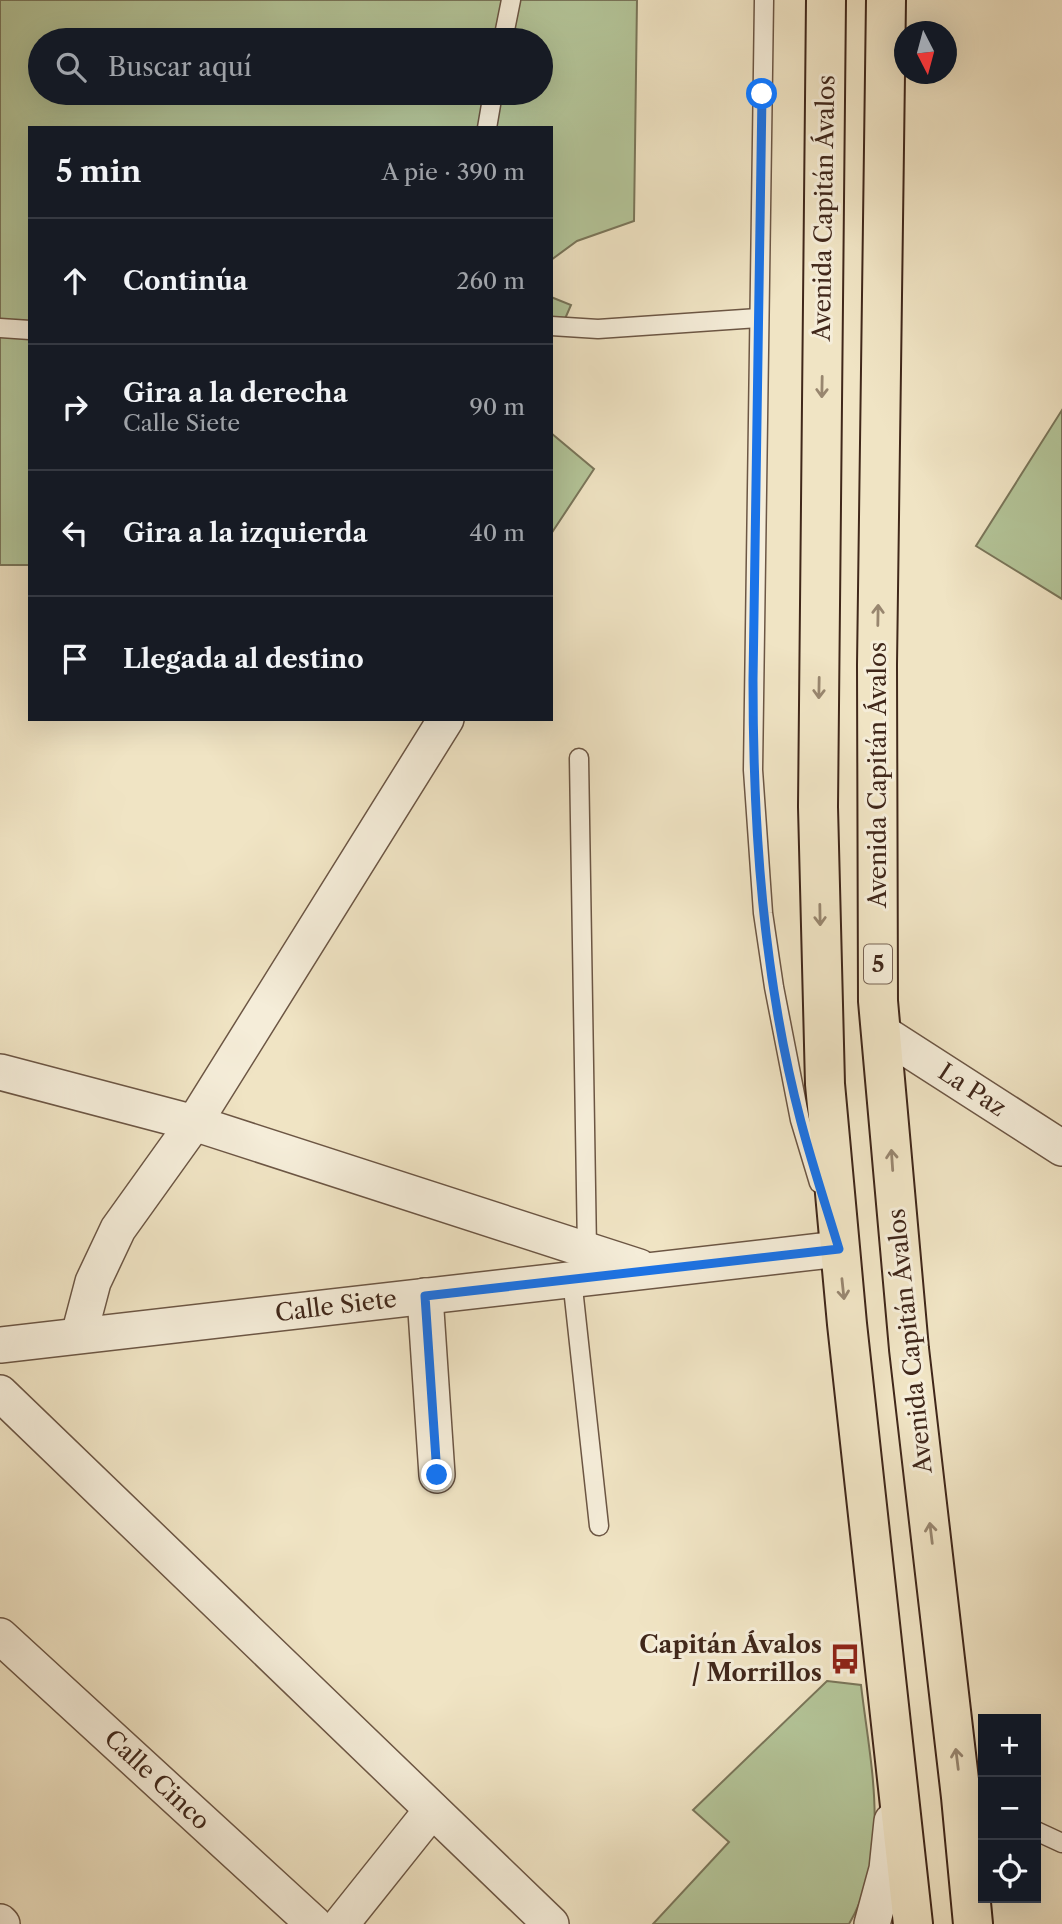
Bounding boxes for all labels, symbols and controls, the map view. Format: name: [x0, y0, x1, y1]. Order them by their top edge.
north arrow: [894, 21, 957, 84]
search box: [28, 28, 553, 105]
icon: search: [52, 48, 90, 86]
text: Buscar aquí: [108, 51, 252, 83]
street label: Avenida Capitán Ávalos: [807, 75, 840, 342]
route start: [746, 78, 777, 109]
text: 5 min: [56, 153, 141, 190]
text: A pie · 390 m: [382, 158, 525, 186]
icon: ahead: [56, 262, 94, 300]
text: Continúa: [123, 265, 248, 297]
text: 260 m: [456, 267, 525, 295]
one-way arrow: [815, 375, 829, 398]
text: Gira a la derecha: [123, 377, 348, 409]
icon: right: [56, 388, 94, 426]
text: 90 m: [469, 393, 525, 421]
text: Calle Siete: [123, 409, 240, 437]
icon: left: [56, 514, 94, 552]
text: Gira a la izquierda: [123, 517, 368, 549]
text: 40 m: [470, 519, 525, 547]
one-way arrow: [871, 603, 884, 626]
icon: arrive: [56, 640, 94, 678]
street label: Avenida Capitán Ávalos: [863, 642, 892, 909]
text: Llegada al destino: [123, 643, 364, 675]
one-way arrow: [812, 676, 826, 699]
one-way arrow: [813, 903, 827, 926]
road number: 5: [864, 945, 892, 984]
street label: La Paz: [933, 1057, 1012, 1122]
one-way arrow: [885, 1149, 898, 1172]
street label: Avenida Capitán Ávalos: [881, 1207, 938, 1476]
one-way arrow: [837, 1277, 850, 1300]
street label: Calle Siete: [273, 1284, 398, 1327]
route end: [421, 1459, 452, 1490]
one-way arrow: [924, 1522, 937, 1544]
place label: Capitán Ávalos / Morrillos: [639, 1630, 822, 1687]
bus stop icon: Capitán Ávalos / Morrillos: [828, 1642, 862, 1676]
map controls: [978, 1714, 1041, 1903]
button: +: [978, 1714, 1041, 1777]
street label: Calle Cinco: [99, 1724, 216, 1836]
one-way arrow: [950, 1748, 963, 1770]
button: −: [978, 1777, 1041, 1840]
button: locate: [978, 1840, 1041, 1903]

